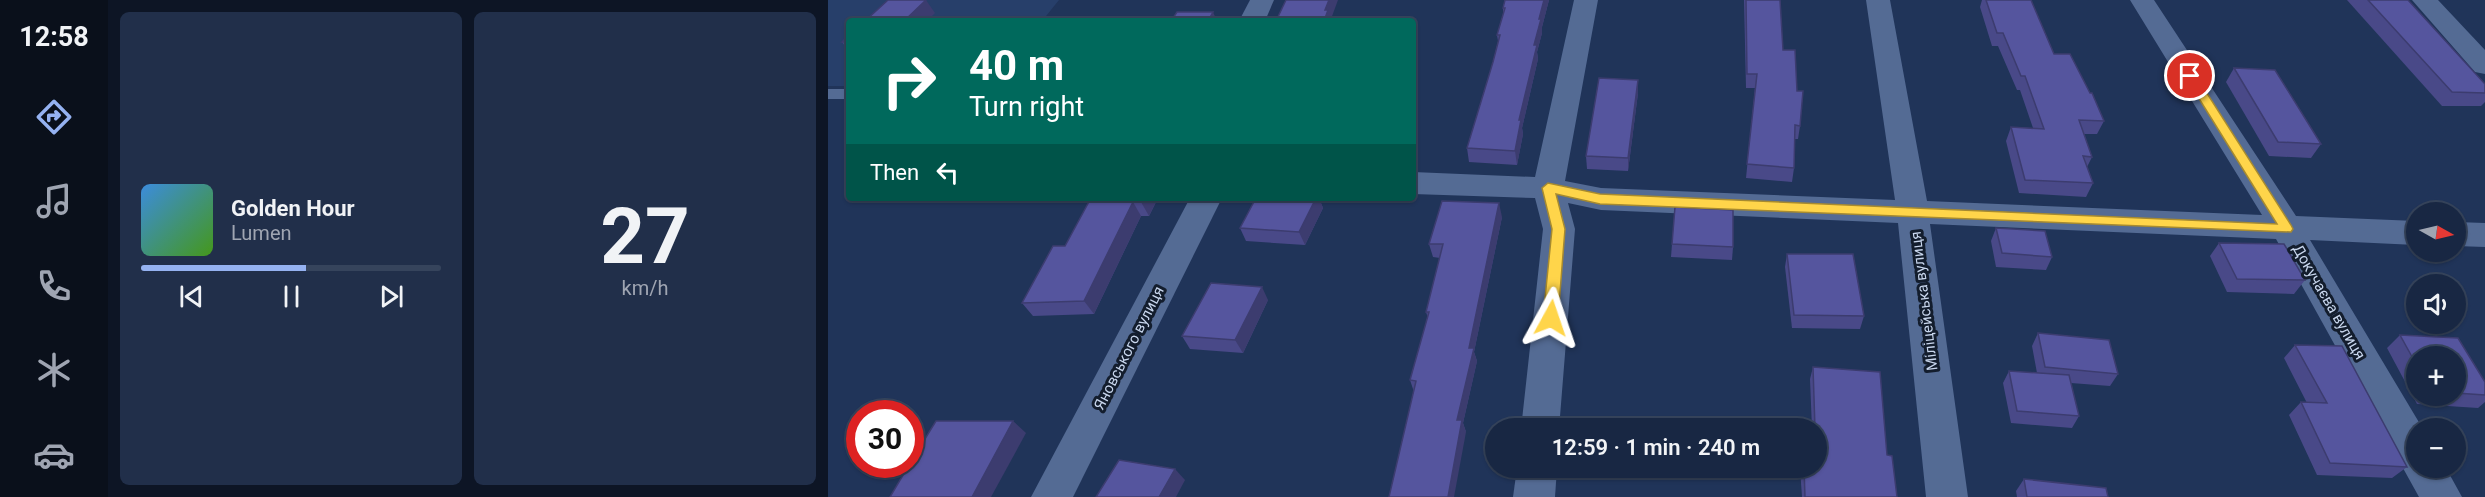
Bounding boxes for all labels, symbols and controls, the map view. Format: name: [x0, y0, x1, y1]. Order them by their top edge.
text: 12:58: [19, 21, 89, 53]
text: 40 m: [969, 41, 1064, 90]
icon: right: [870, 42, 948, 120]
pin: [2164, 50, 2215, 101]
icon: arrive: [2173, 59, 2206, 92]
text: Turn right: [969, 91, 1084, 123]
icon: directions: [33, 96, 75, 138]
icon: left: [931, 156, 964, 189]
text: Then: [870, 160, 919, 185]
icon: music: [33, 180, 75, 222]
text: 27: [600, 191, 690, 282]
text: Golden Hour: [231, 196, 355, 221]
north arrow: [2406, 202, 2466, 262]
map controls: [2406, 202, 2466, 478]
text: Lumen: [231, 221, 292, 245]
street label: Міліцейська вулиця: [1907, 230, 1941, 372]
street label: Докучаєва вулиця: [2289, 241, 2369, 363]
icon: phone: [33, 265, 75, 307]
button: sound: [2406, 274, 2466, 334]
text: km/h: [622, 276, 668, 300]
icon: previous: [175, 280, 208, 313]
icon: pause: [275, 280, 308, 313]
icon: next: [375, 280, 408, 313]
street label: Яновського вулиця: [1090, 283, 1168, 413]
position arrow: [1519, 286, 1583, 350]
button: +: [2406, 346, 2466, 406]
icon: climate: [33, 349, 75, 391]
speed limit sign: 30: [846, 400, 924, 478]
button: −: [2406, 418, 2466, 478]
icon: car: [33, 434, 75, 476]
text: 12:59 · 1 min · 240 m: [1552, 435, 1760, 460]

